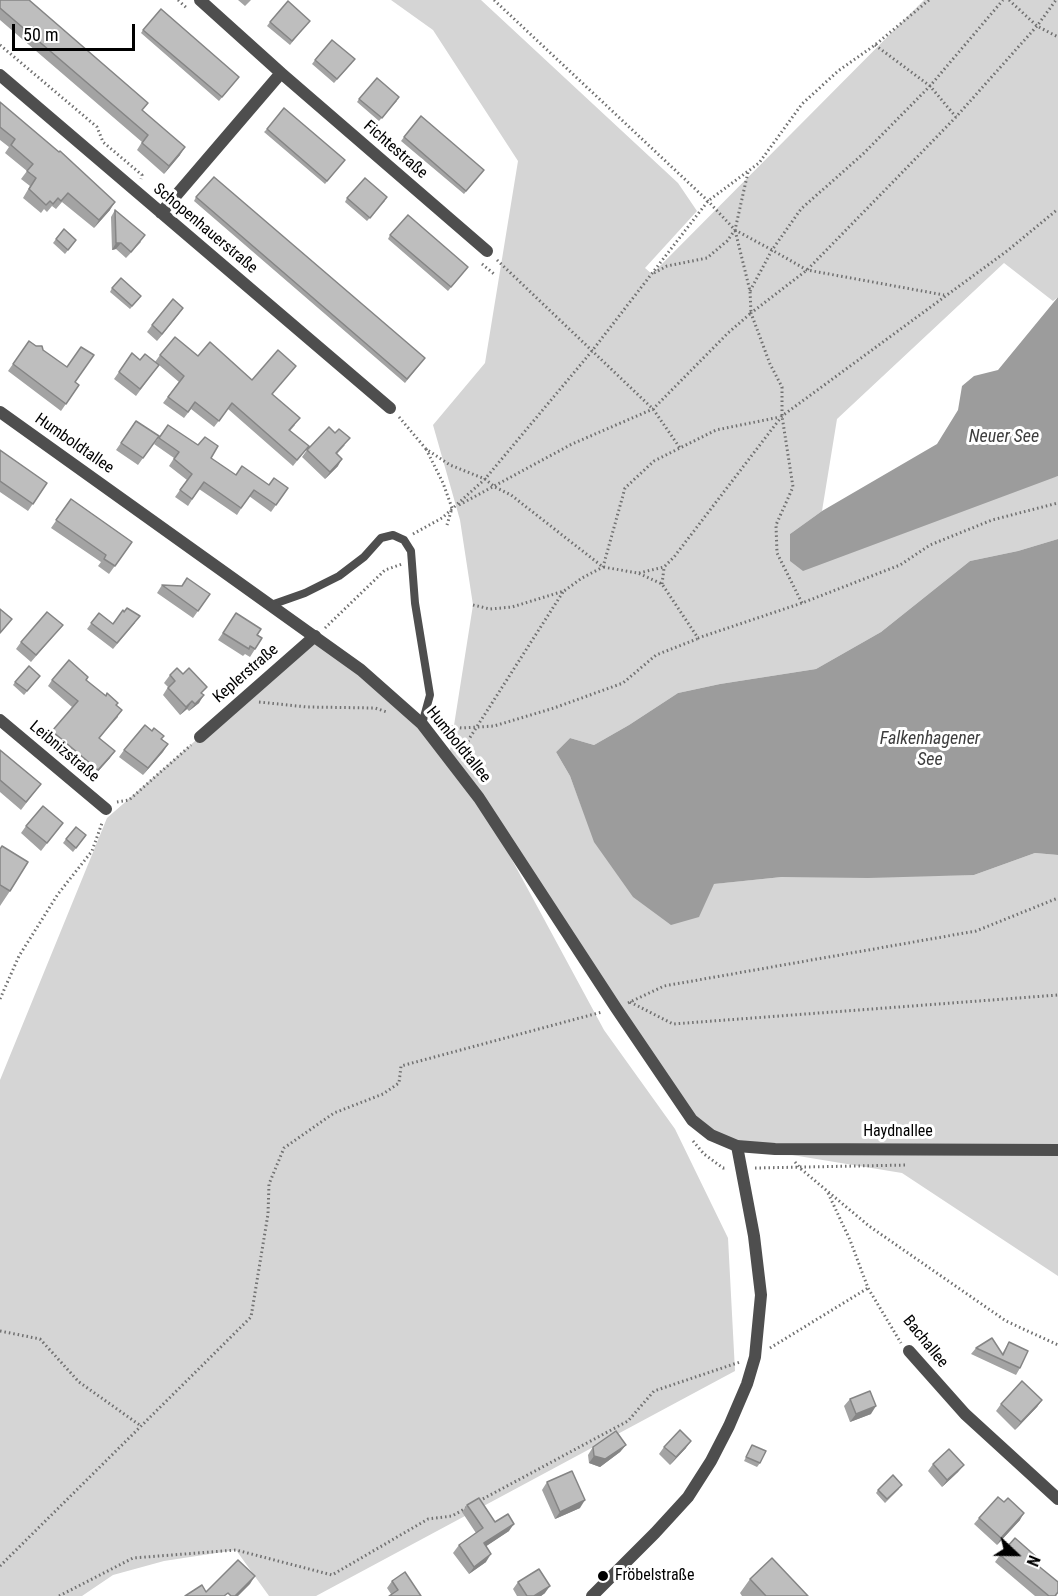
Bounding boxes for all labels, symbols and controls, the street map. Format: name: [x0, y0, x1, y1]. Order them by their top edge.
scale bar: [15, 12, 138, 50]
text: 50 m: [23, 24, 58, 45]
street label: Fichtestraße: [359, 117, 431, 183]
street label: Schopenhauerstraße: [149, 180, 261, 278]
street label: Humboldtallee: [31, 410, 117, 478]
water label: Neuer See: [969, 426, 1039, 448]
street label: Keplerstraße: [209, 640, 283, 708]
street label: Humboldtallee: [422, 703, 494, 787]
street label: Leibnizstraße: [25, 717, 103, 787]
water label: Falkenhagener See: [880, 728, 980, 771]
street label: Haydnallee: [863, 1122, 933, 1142]
street label: Bachallee: [898, 1312, 952, 1372]
north arrow: [986, 1524, 1046, 1584]
text: N: [1023, 1553, 1044, 1569]
place label: Fröbelstraße: [615, 1566, 694, 1586]
marker: Fröbelstraße: [596, 1569, 610, 1583]

